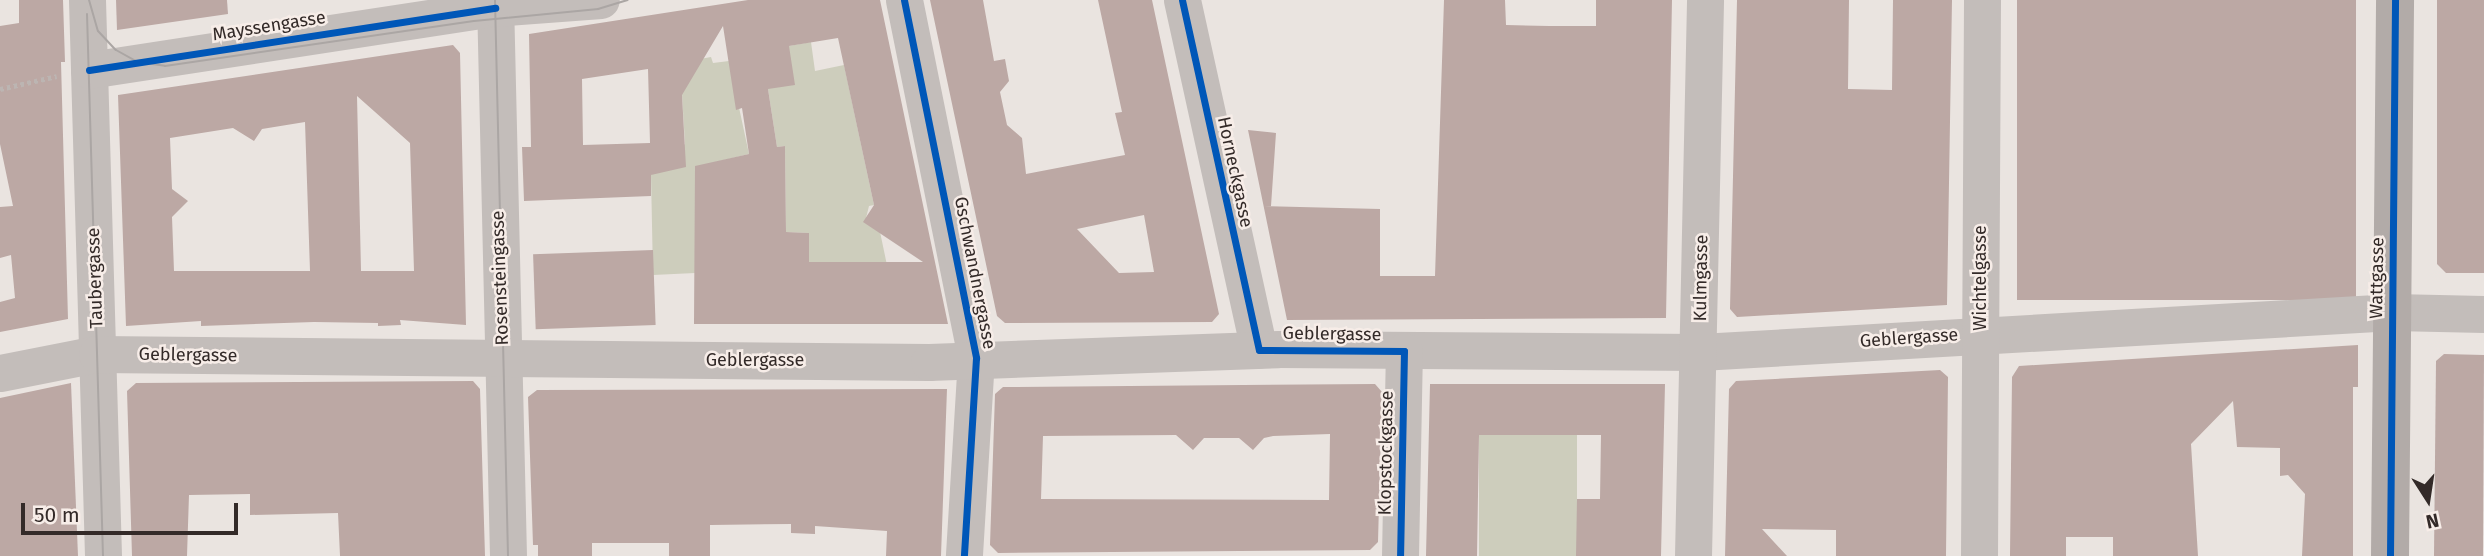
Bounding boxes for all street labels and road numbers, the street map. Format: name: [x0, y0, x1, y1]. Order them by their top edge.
street label: Mayssengasse: [211, 6, 327, 46]
street label: Horneckgasse: [1213, 115, 1257, 229]
street label: Gschwandnergasse: [950, 195, 1000, 351]
street label: Rosensteingasse: [487, 210, 513, 346]
street label: Wichtelgasse: [1969, 225, 1991, 331]
street label: Taubergasse: [82, 227, 108, 329]
street label: Kulmgasse: [1689, 234, 1713, 322]
street label: Wattgasse: [2365, 237, 2389, 319]
street label: Geblergasse: [1283, 322, 1381, 346]
street label: Geblergasse: [1859, 324, 1959, 352]
street label: Geblergasse: [139, 343, 237, 367]
street label: Geblergasse: [706, 349, 804, 371]
street label: Klopstockgasse: [1374, 390, 1398, 516]

